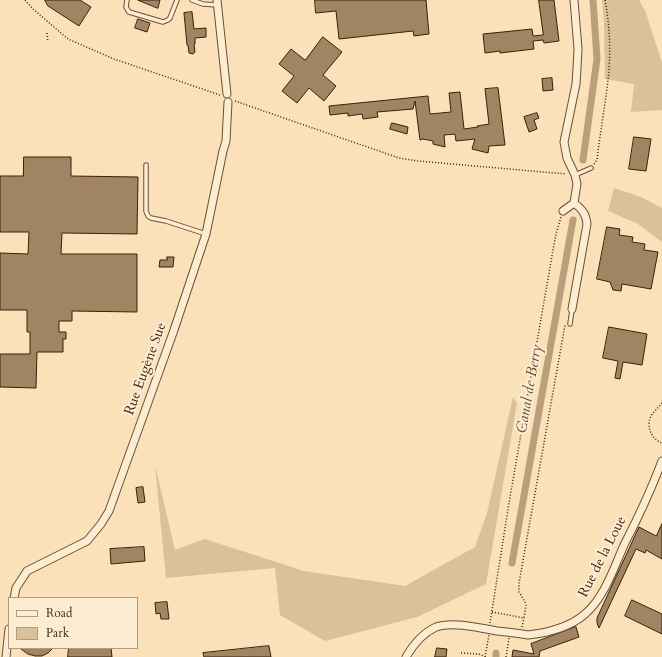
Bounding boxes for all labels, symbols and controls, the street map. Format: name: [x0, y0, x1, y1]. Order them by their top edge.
street label: Rue Eugène Sue: [121, 320, 171, 418]
water label: Canal de Berry: [513, 343, 547, 435]
street label: Rue de la Loue: [575, 514, 631, 600]
legend: [8, 597, 138, 649]
text: Road: [46, 605, 72, 621]
text: Park: [46, 625, 69, 641]

